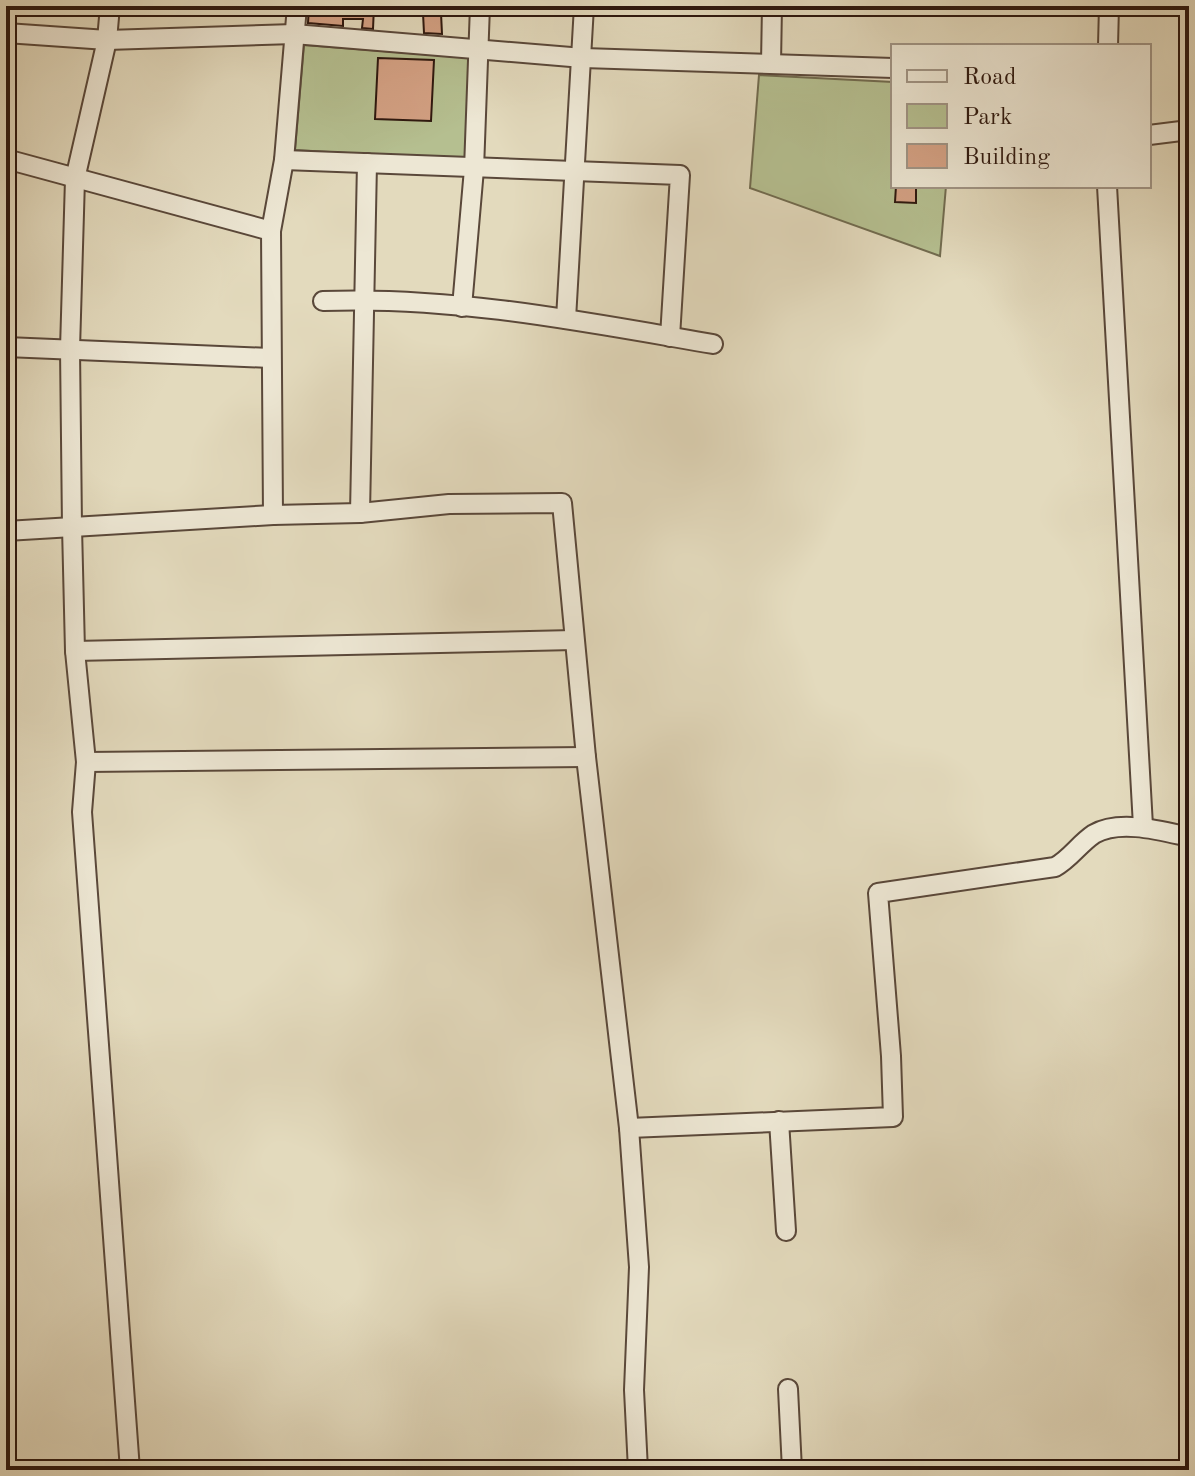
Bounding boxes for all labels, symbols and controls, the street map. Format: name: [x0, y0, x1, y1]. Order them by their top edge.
legend: [891, 44, 1151, 188]
text: Road: [963, 66, 1016, 90]
text: Park: [963, 106, 1012, 130]
text: Building: [963, 146, 1050, 170]

